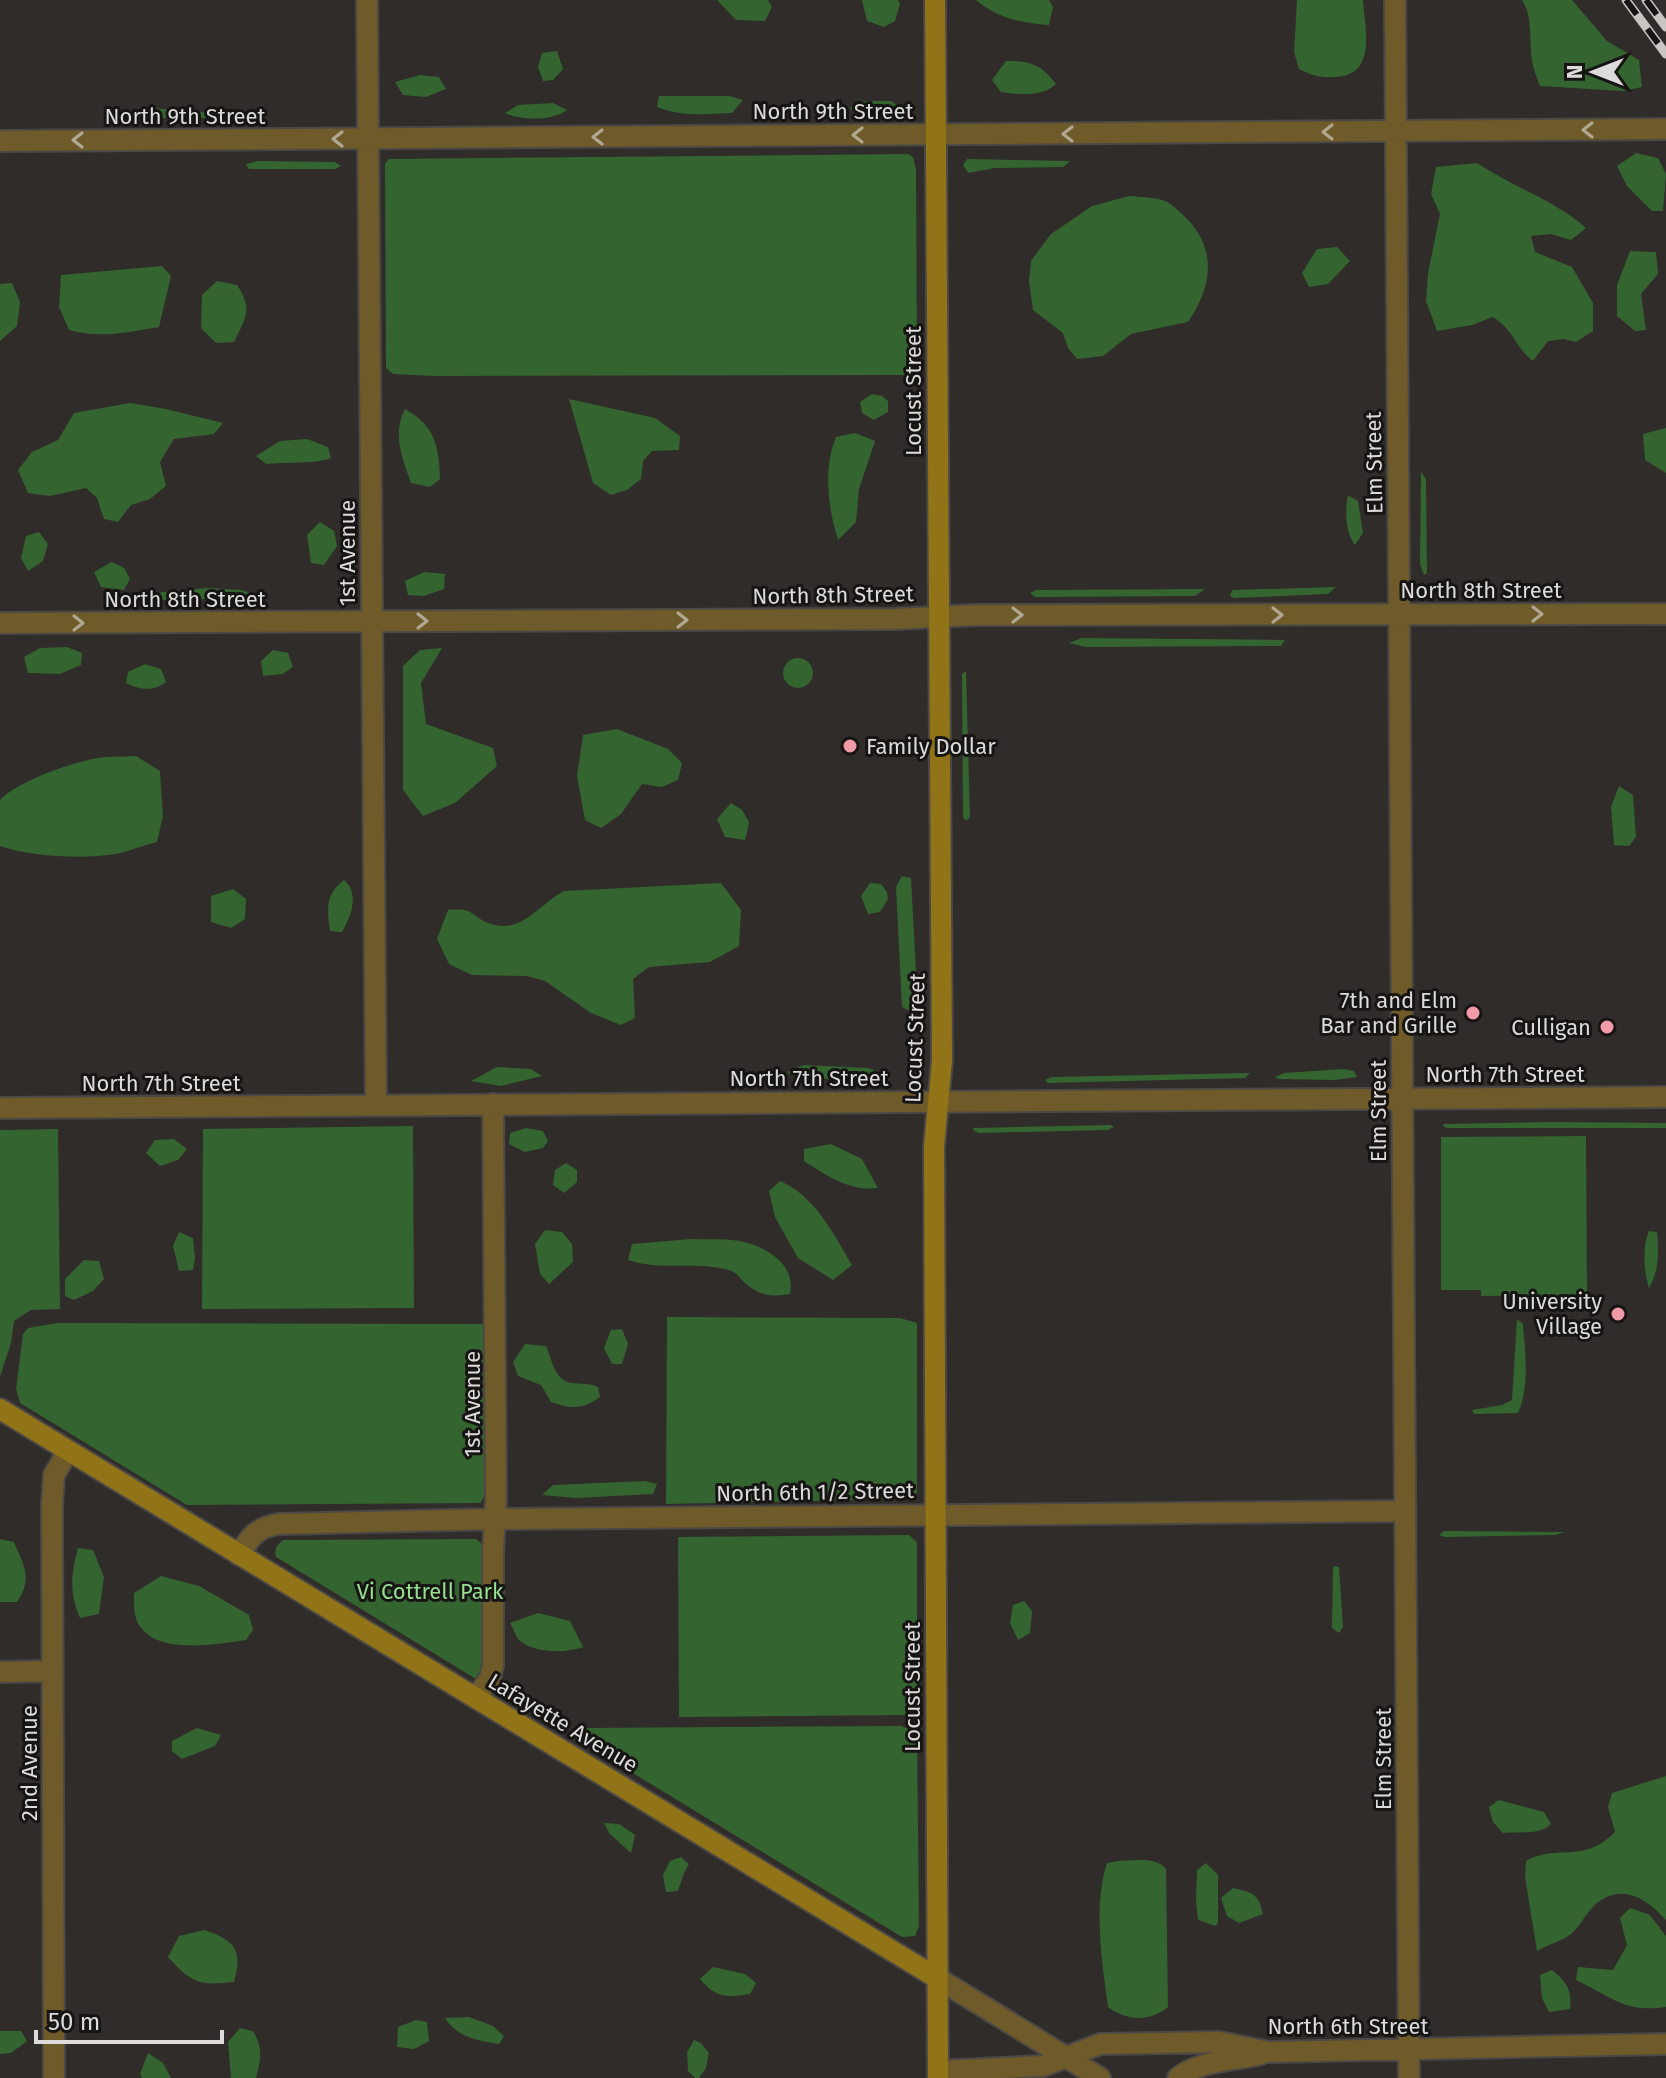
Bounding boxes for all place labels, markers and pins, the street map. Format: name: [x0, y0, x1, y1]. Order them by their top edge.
place label: Family Dollar: [866, 733, 996, 760]
marker: Family Dollar: [841, 737, 859, 755]
place label: 7th and Elm Bar and Grille: [1320, 987, 1457, 1039]
marker: 7th and Elm Bar and Grille: [1464, 1004, 1482, 1022]
place label: Culligan: [1511, 1014, 1591, 1041]
marker: Culligan: [1598, 1018, 1616, 1036]
place label: University Village: [1502, 1288, 1602, 1340]
marker: University Village: [1609, 1305, 1627, 1323]

